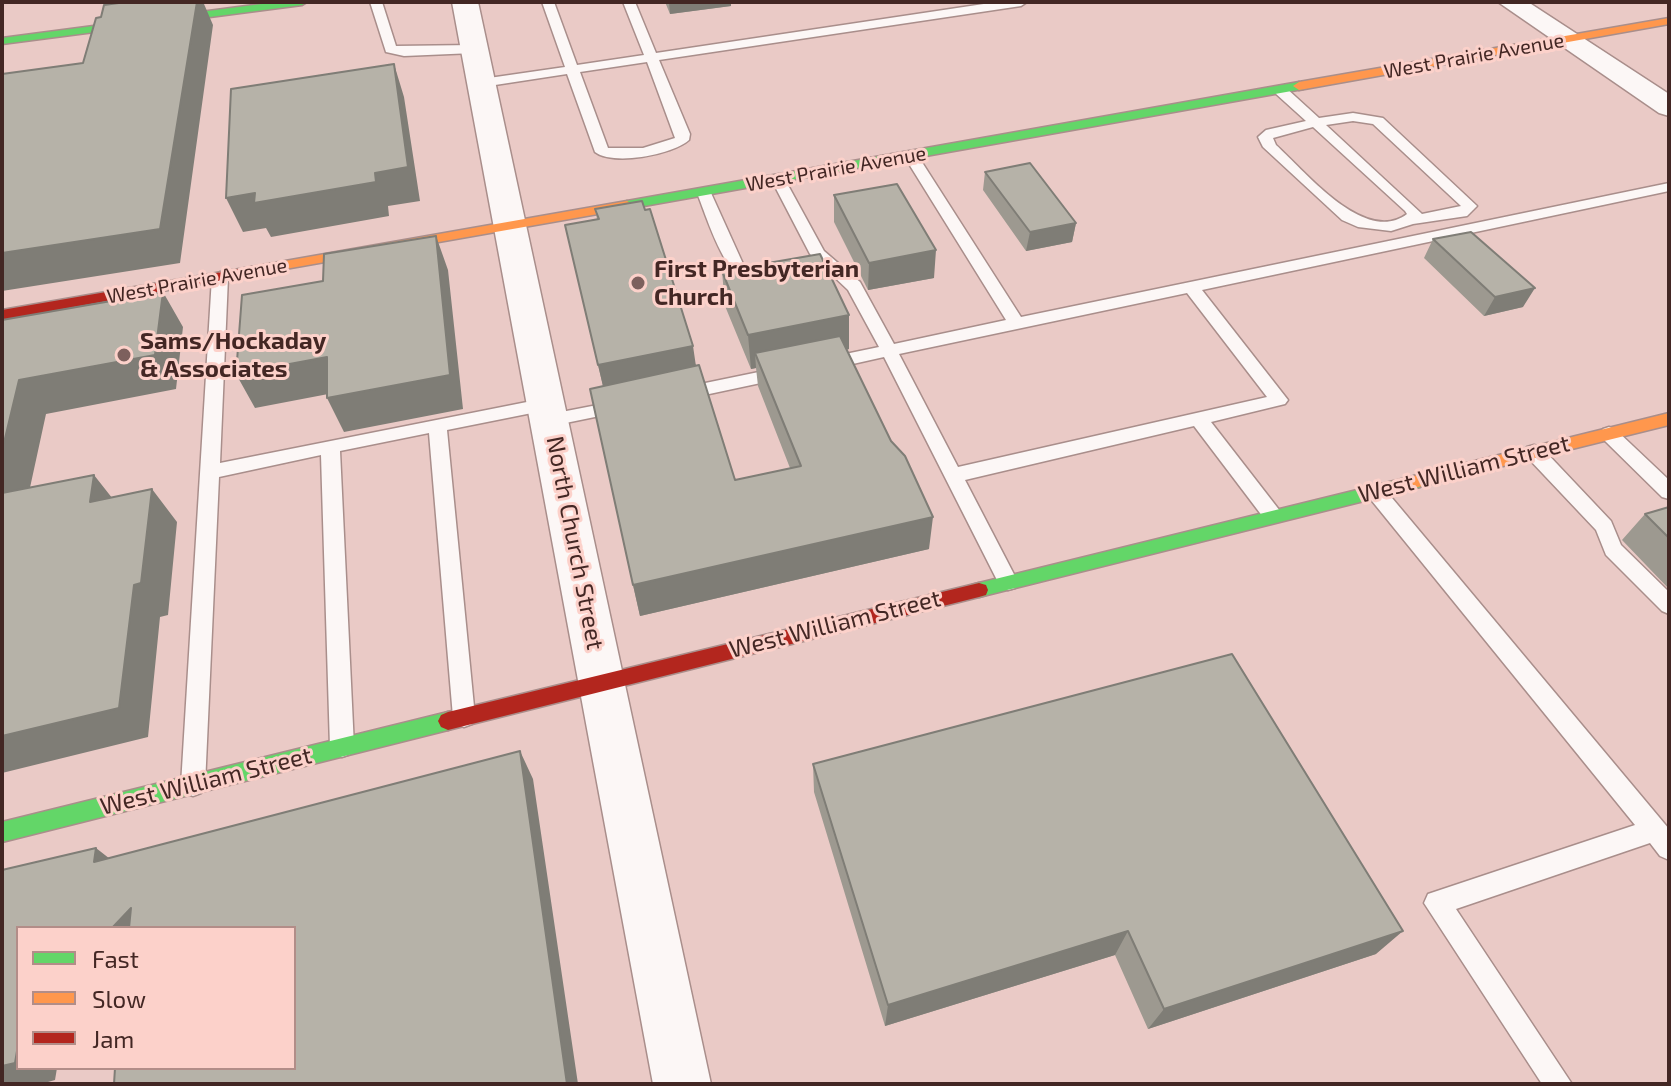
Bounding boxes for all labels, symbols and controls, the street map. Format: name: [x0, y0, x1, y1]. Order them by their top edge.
street label: West Prairie Avenue: [1382, 28, 1566, 84]
street label: West Prairie Avenue: [744, 141, 928, 197]
street label: West Prairie Avenue: [105, 253, 289, 309]
place label: First Presbyterian Church: [654, 255, 859, 311]
marker: First Presbyterian Church: [629, 274, 647, 292]
place label: Sams/Hockaday & Associates: [140, 327, 326, 383]
marker: Sams/Hockaday & Associates: [115, 346, 133, 364]
street label: West William Street: [1355, 429, 1573, 509]
street label: North Church Street: [540, 434, 610, 652]
street label: West William Street: [726, 584, 944, 664]
street label: West William Street: [97, 741, 315, 821]
legend: [16, 926, 296, 1070]
text: Fast: [92, 944, 139, 973]
text: Slow: [92, 984, 146, 1013]
text: Jam: [92, 1024, 134, 1053]

